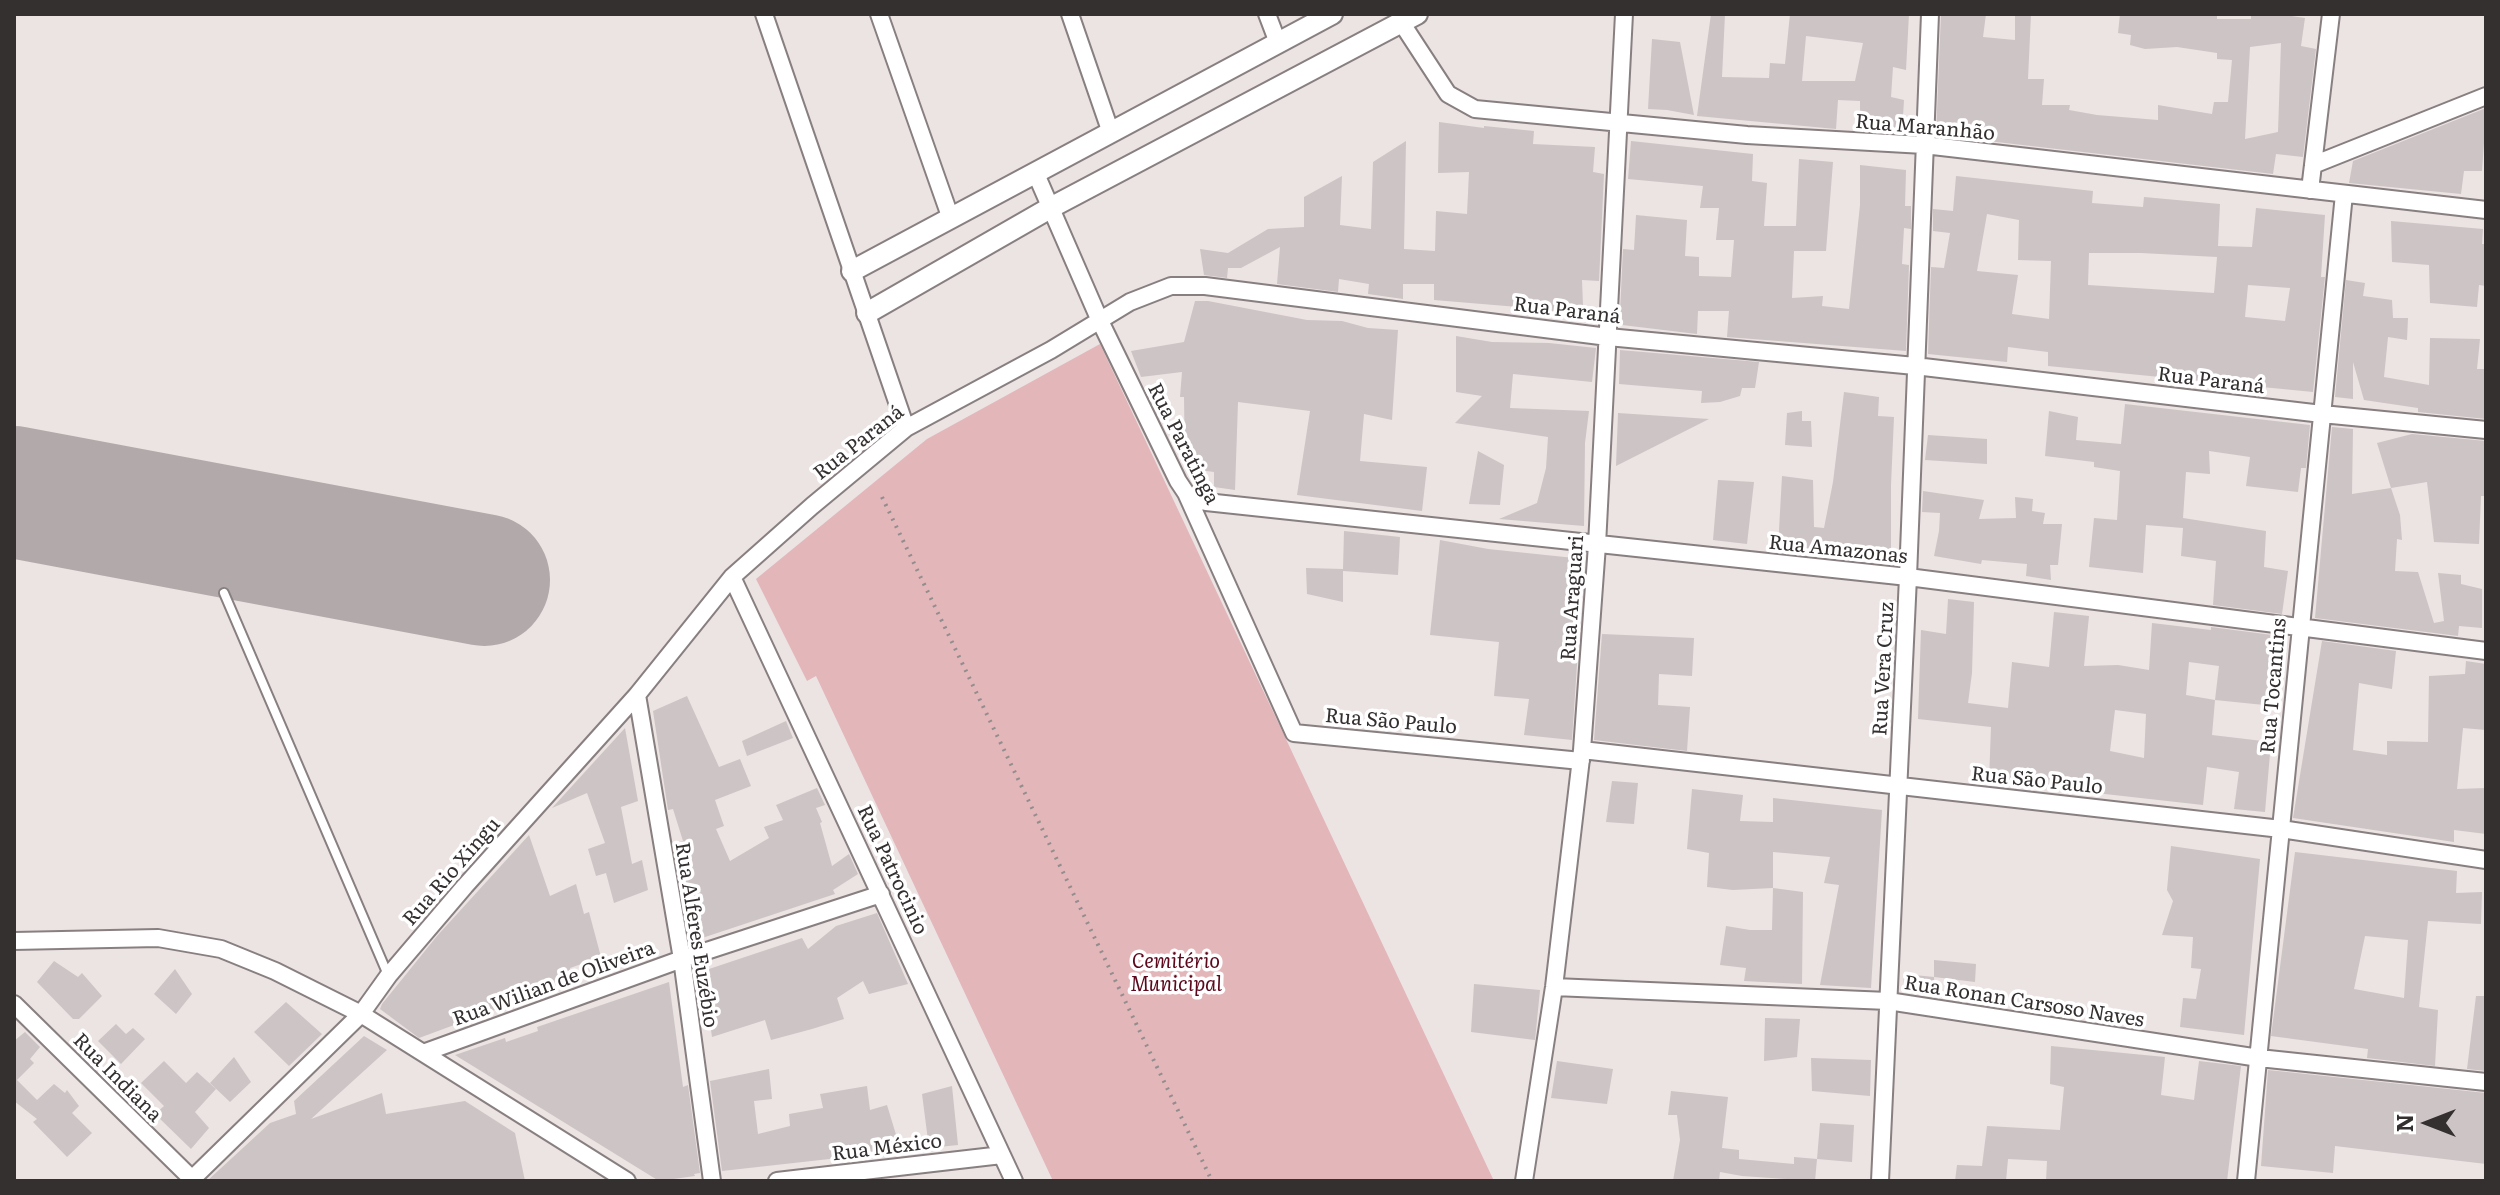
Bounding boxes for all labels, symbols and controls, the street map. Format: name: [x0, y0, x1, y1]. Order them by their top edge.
street label: Rua Maranhão: [1854, 110, 1996, 146]
street label: Rua Paraná: [1512, 293, 1622, 329]
street label: Rua Paraná: [2156, 363, 2266, 399]
street label: Rua Paratinga: [1142, 379, 1224, 509]
street label: Rua Paraná: [809, 400, 909, 486]
street label: Rua Amazonas: [1767, 531, 1909, 569]
street label: Rua Araguari: [1557, 534, 1589, 662]
street label: Rua Vera Cruz: [1869, 601, 1899, 737]
street label: Rua Tocantins: [2256, 617, 2292, 755]
street label: Rua São Paulo: [1324, 704, 1458, 740]
street label: Rua São Paulo: [1970, 762, 2104, 800]
street label: Rua Patrocinio: [852, 801, 932, 939]
street label: Rua Rio Xingu: [398, 813, 506, 931]
street label: Rua Alferes Euzébio: [669, 840, 723, 1030]
street label: Rua Wilian de Oliveira: [450, 936, 658, 1032]
park label: Cemitério Municipal: [1130, 950, 1222, 997]
street label: Rua Ronan Carsoso Naves: [1902, 971, 2146, 1033]
street label: Rua Indiana: [68, 1029, 166, 1127]
north arrow: [2388, 1083, 2468, 1163]
text: N: [2387, 1114, 2420, 1132]
street label: Rua México: [831, 1129, 943, 1167]

